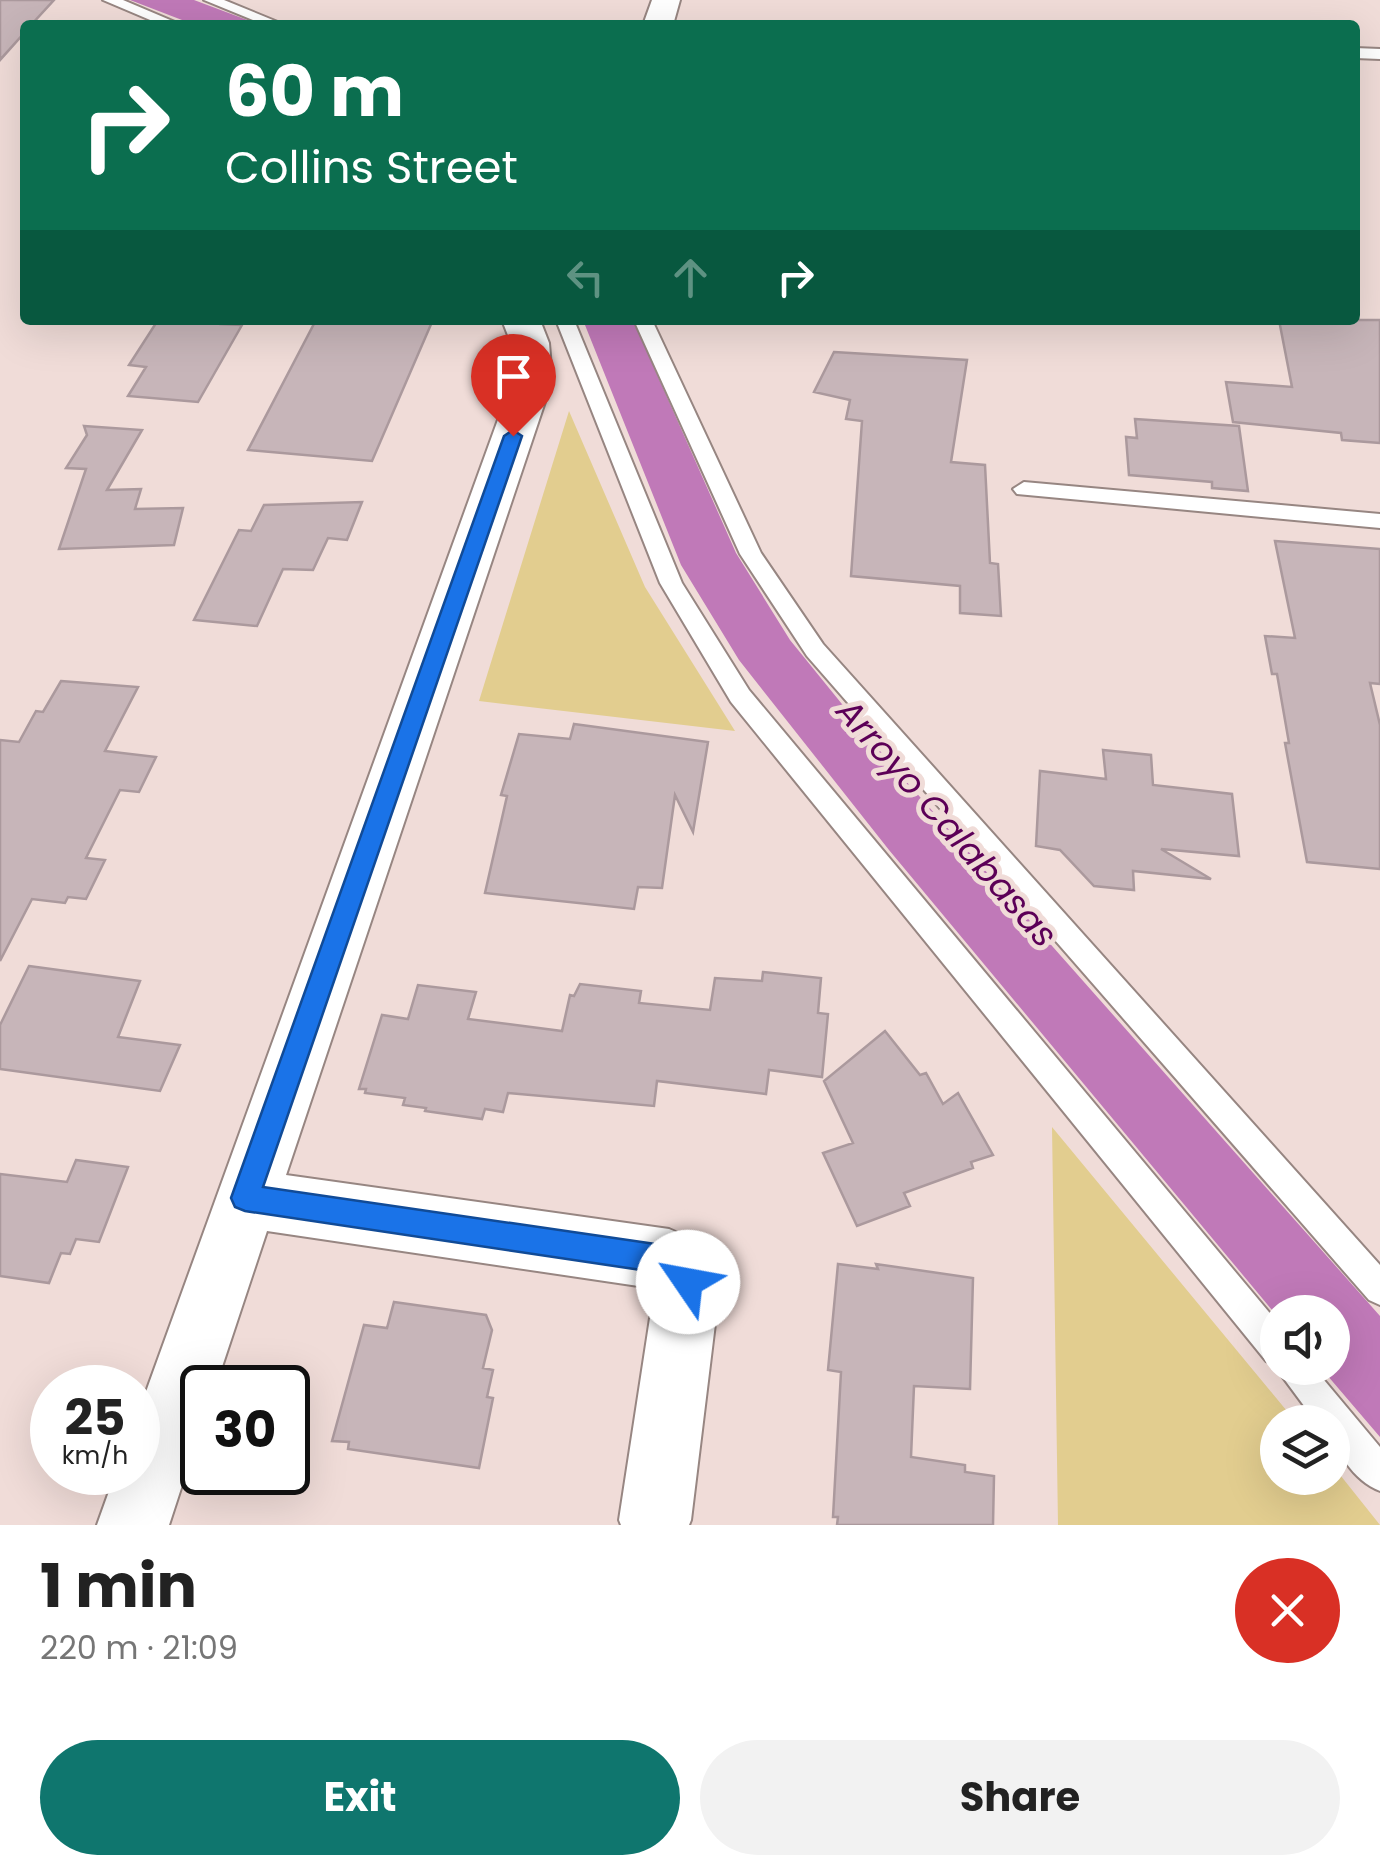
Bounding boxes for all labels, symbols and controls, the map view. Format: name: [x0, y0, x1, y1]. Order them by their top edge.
text: 60 m: [225, 42, 404, 141]
icon: right: [60, 60, 190, 190]
text: Collins Street: [225, 136, 518, 199]
icon: left: [558, 250, 613, 305]
icon: ahead: [663, 250, 718, 305]
icon: right: [768, 250, 823, 305]
pin: [471, 334, 556, 437]
icon: arrive: [486, 349, 541, 404]
water label: Arroyo Calabasas: [825, 687, 1069, 958]
position arrow: [636, 1230, 740, 1334]
map controls: [1260, 1295, 1350, 1495]
button: sound: [1260, 1295, 1350, 1385]
speed limit sign: 30: [180, 1365, 310, 1495]
text: 25: [64, 1382, 126, 1453]
button: layers: [1260, 1405, 1350, 1495]
text: km/h: [62, 1438, 128, 1473]
text: 1 min: [40, 1544, 197, 1628]
button: close: [1235, 1558, 1340, 1663]
text: 220 m · 21:09: [40, 1625, 238, 1670]
button: Exit: [40, 1740, 680, 1855]
button: Share: [700, 1740, 1340, 1855]

